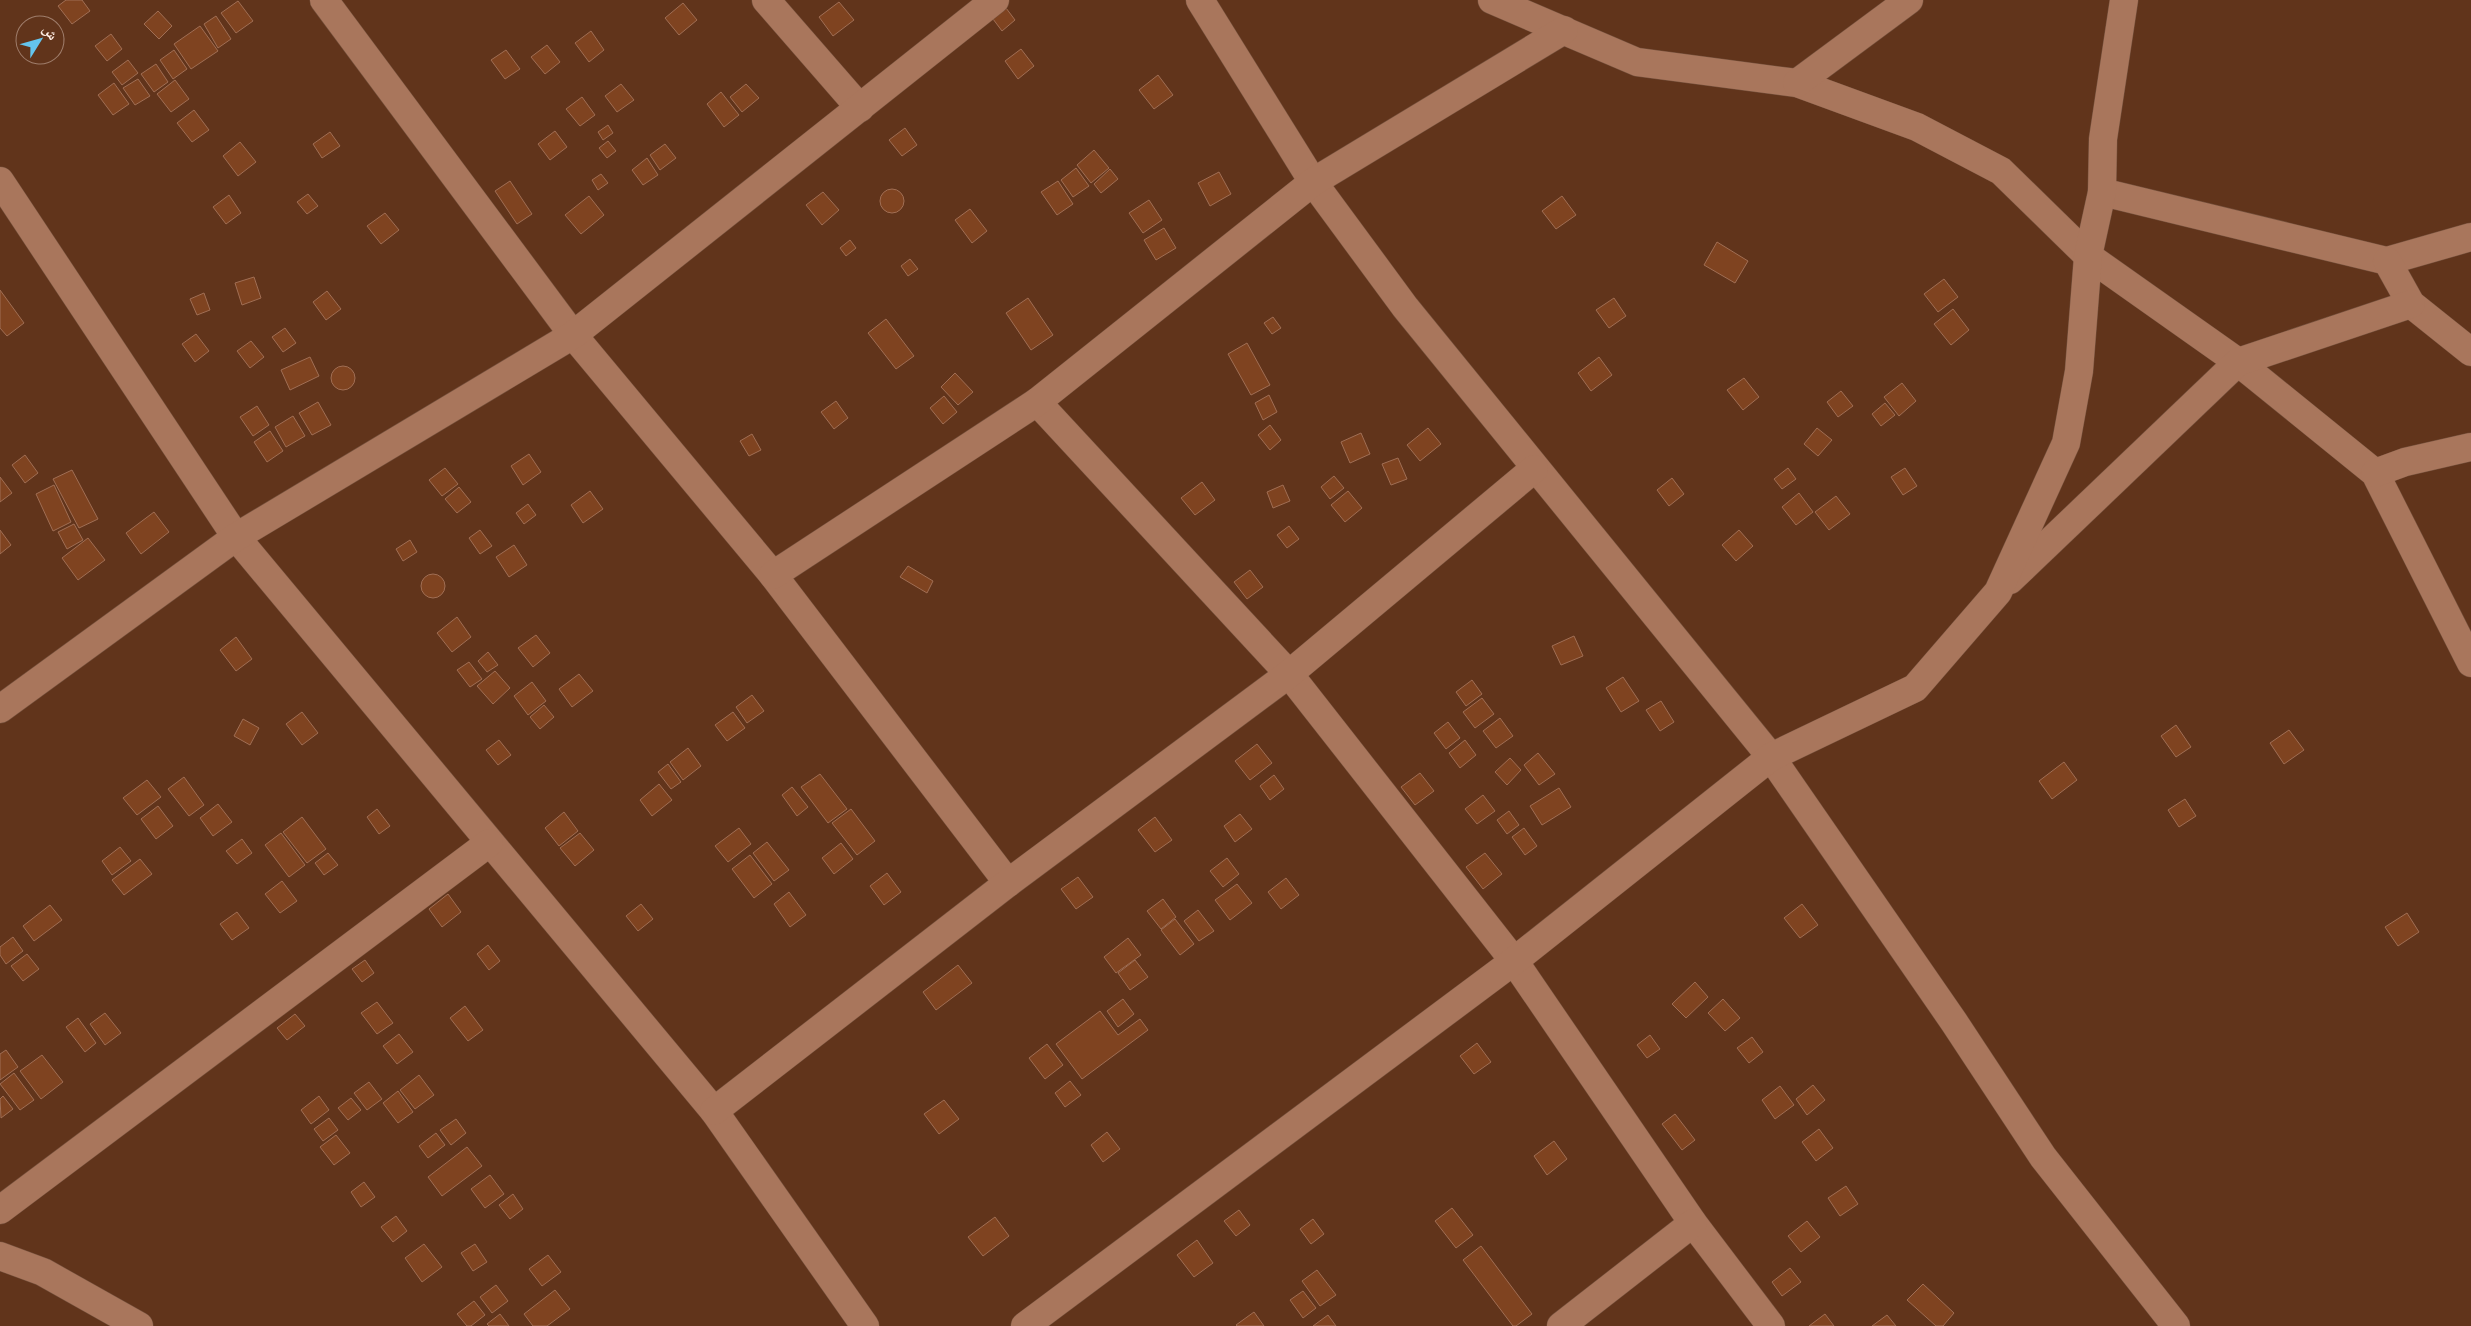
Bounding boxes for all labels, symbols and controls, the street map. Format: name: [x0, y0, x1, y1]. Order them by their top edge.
north arrow: [15, 15, 65, 65]
text: ش: [39, 21, 61, 44]

